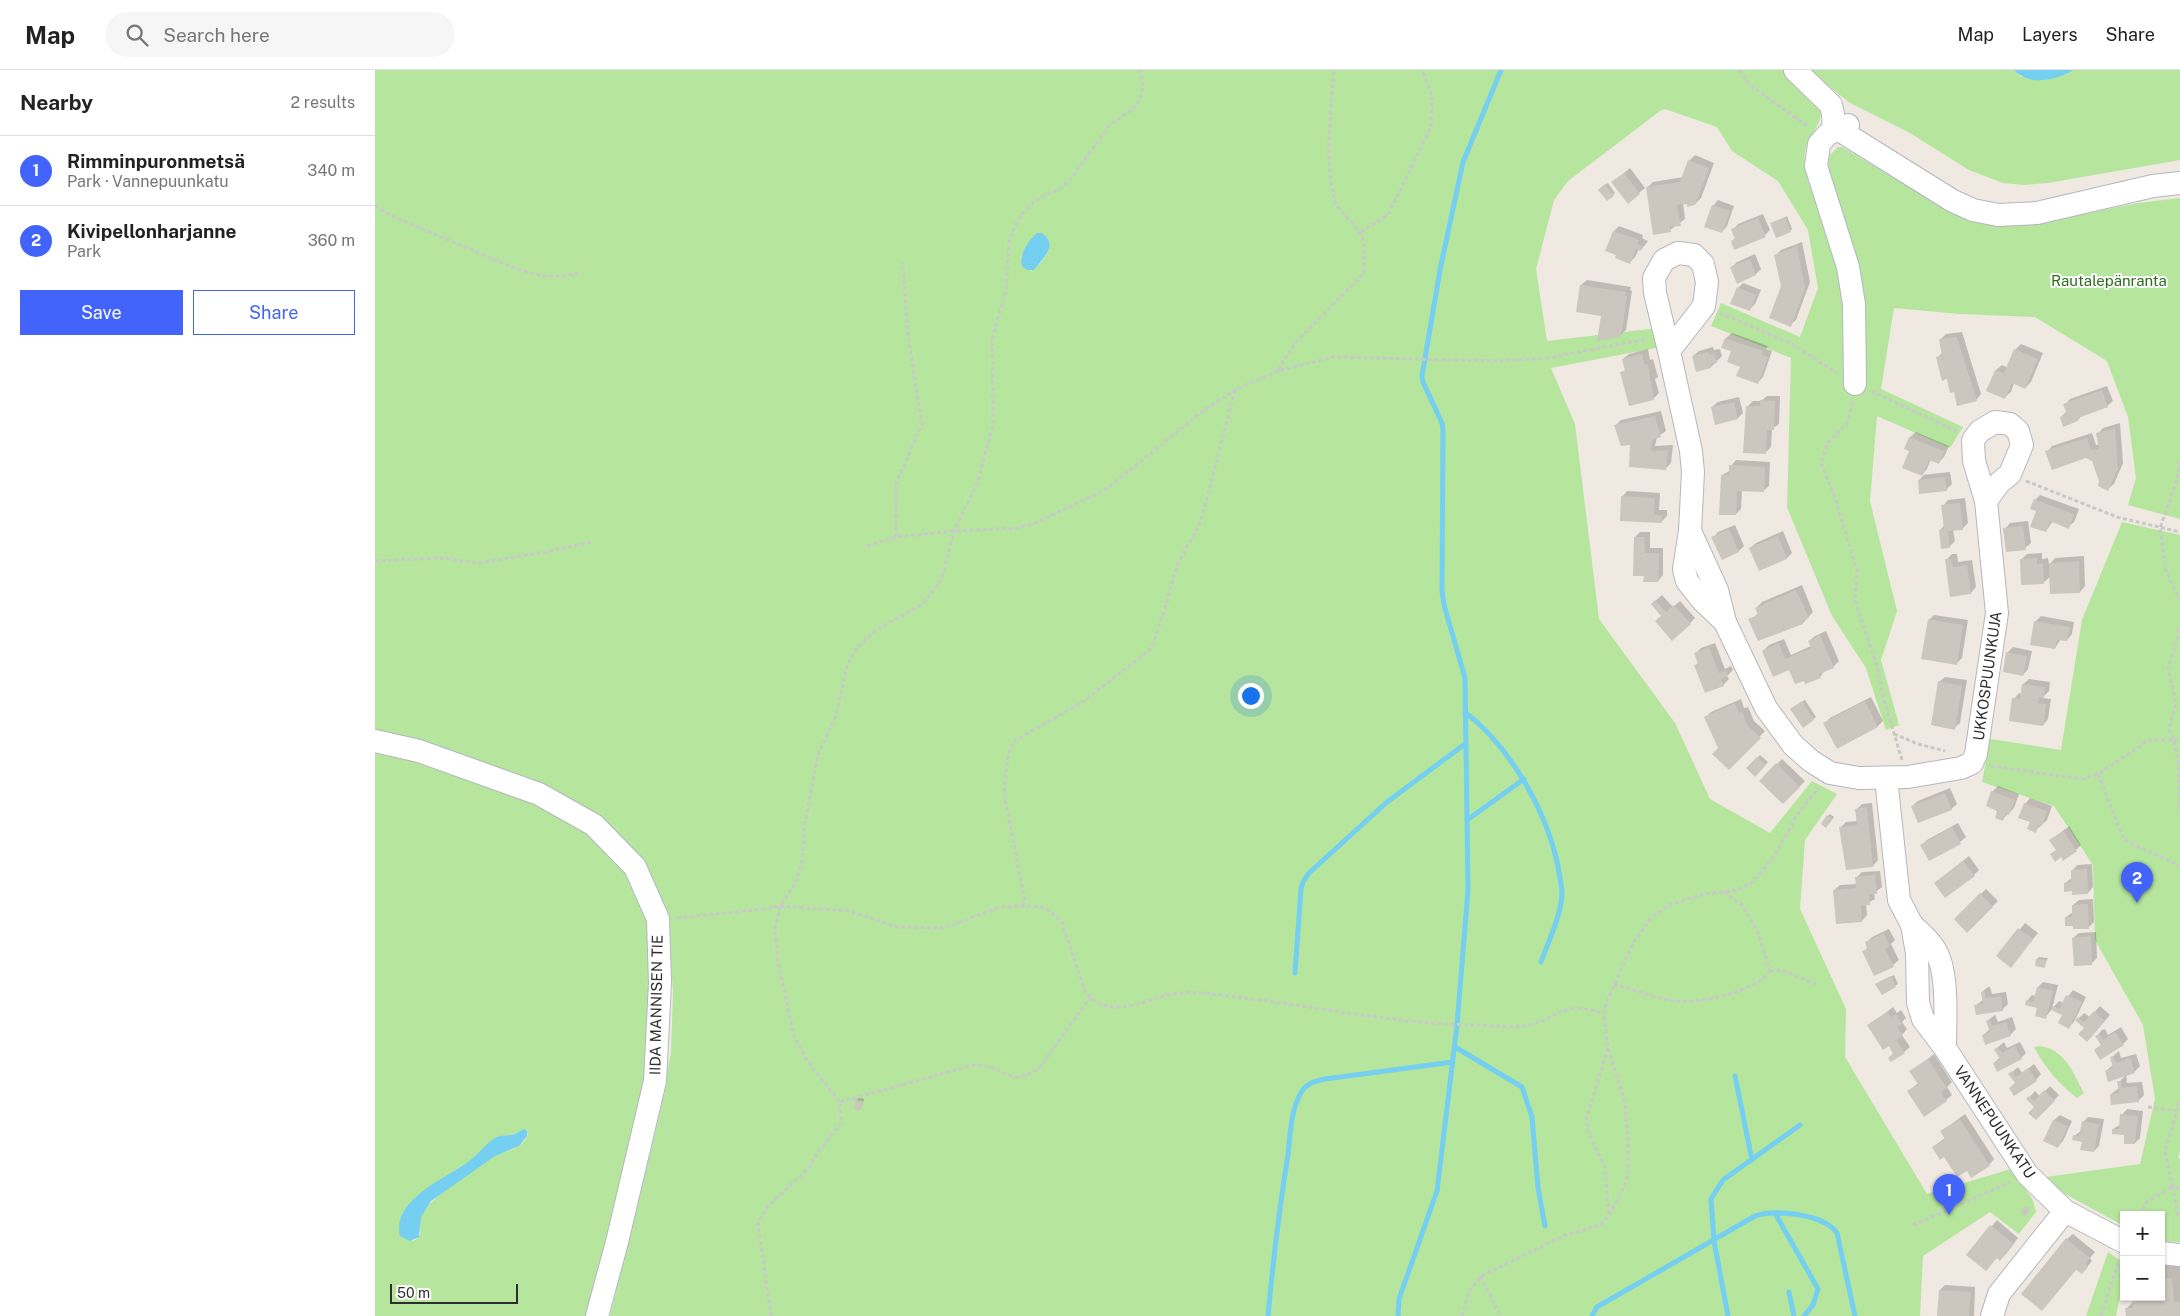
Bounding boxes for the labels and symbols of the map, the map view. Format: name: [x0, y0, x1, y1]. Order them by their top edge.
park label: Rautalepänranta: [2051, 272, 2167, 289]
street label: UKKOSPUUNKUJA: [1970, 610, 2005, 742]
your location: [1238, 683, 1264, 709]
pin: 2: [2121, 862, 2153, 903]
street label: IIDA MANNISEN TIE: [646, 935, 666, 1075]
street label: VANNEPUUNKATU: [1951, 1062, 2039, 1182]
pin: 1: [1933, 1174, 1965, 1215]
scale bar: [390, 1281, 517, 1304]

